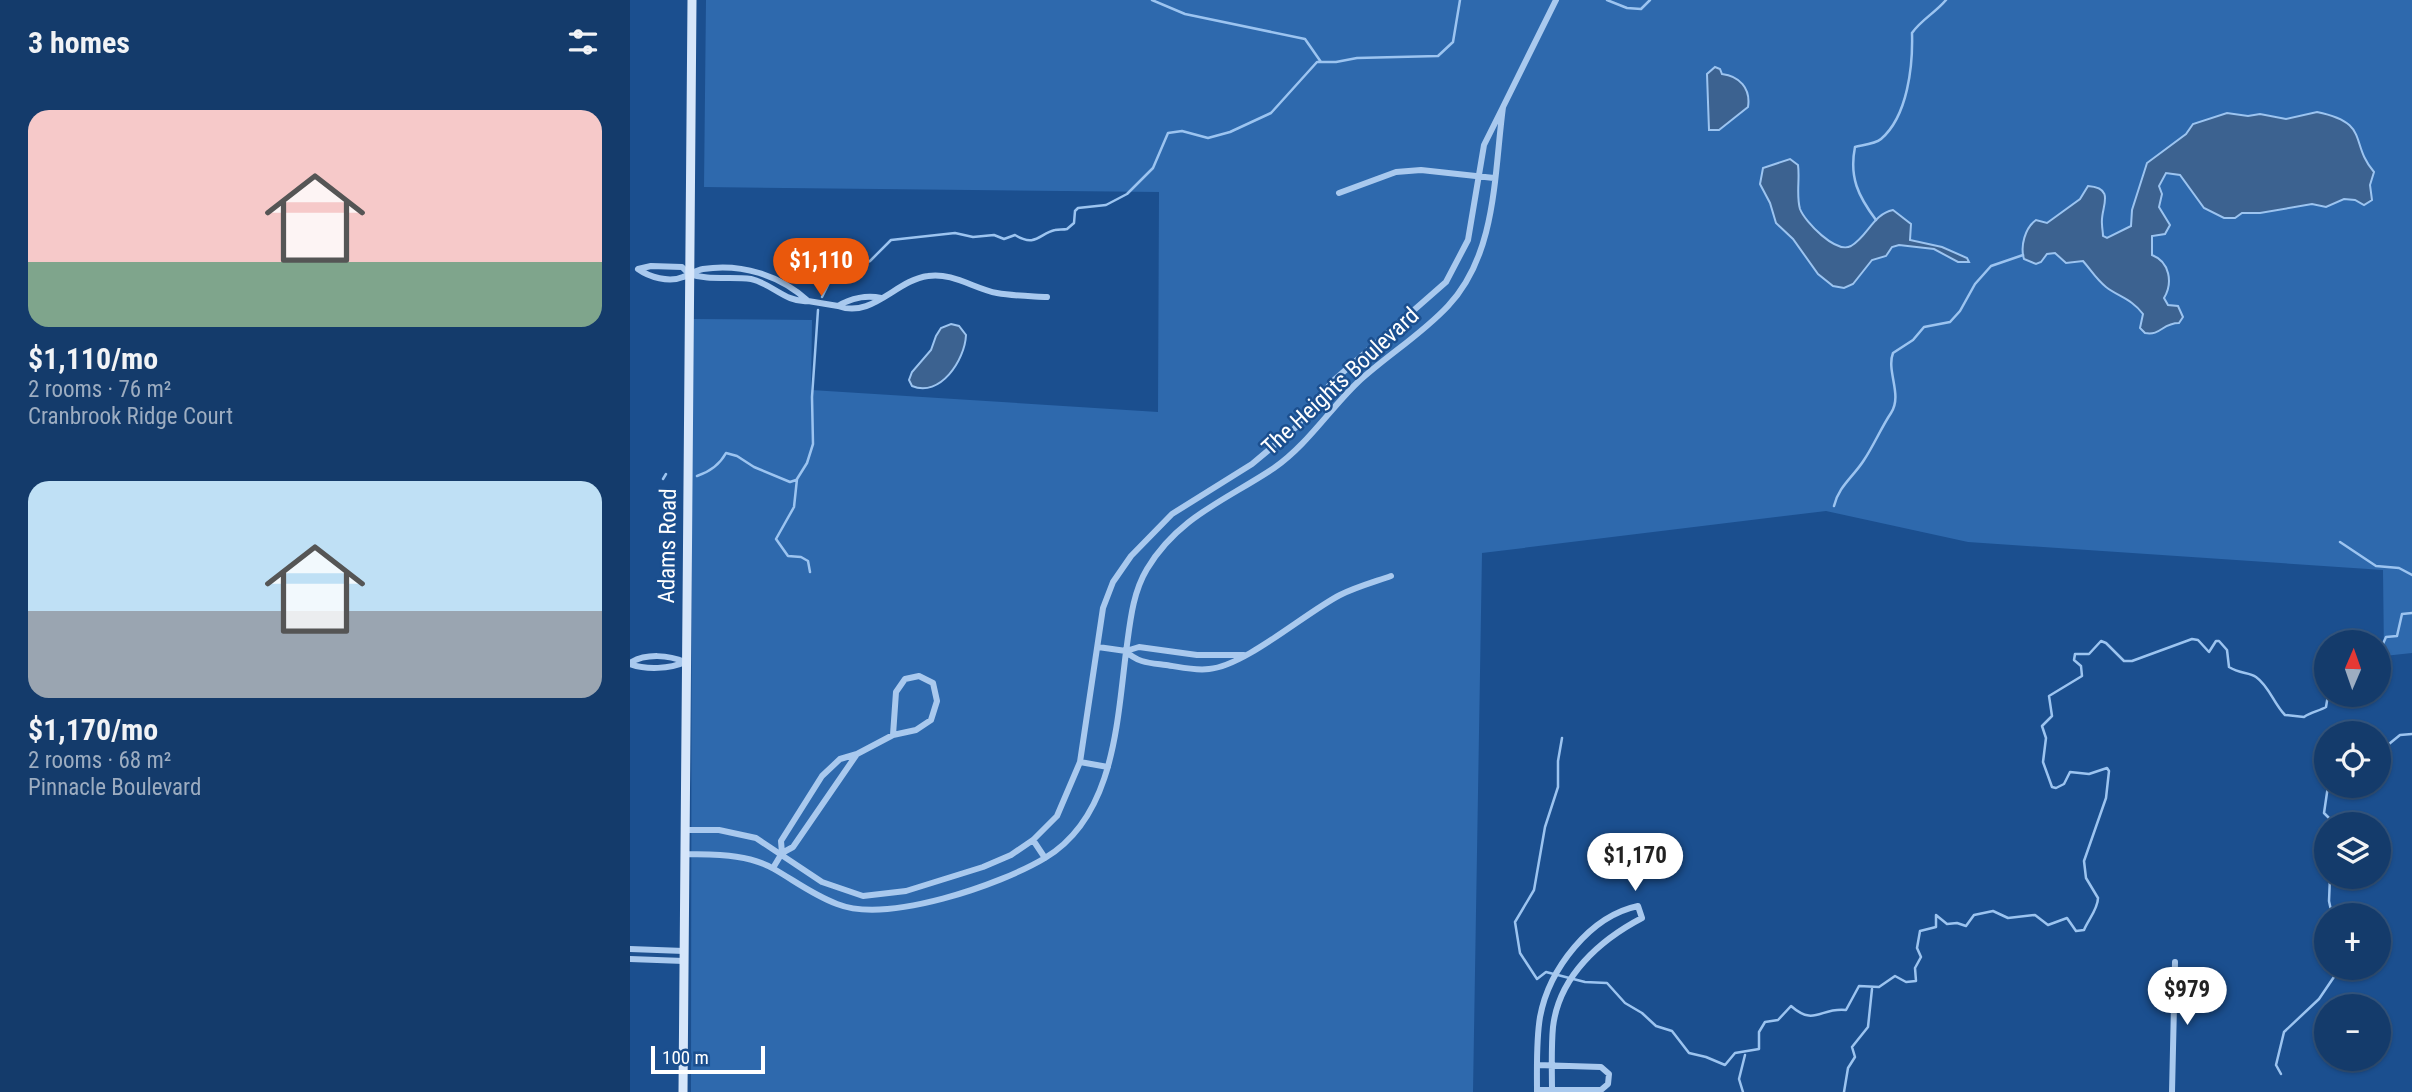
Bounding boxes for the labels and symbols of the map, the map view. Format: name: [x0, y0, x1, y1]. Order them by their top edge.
pin: $1,110: [764, 238, 878, 298]
street label: The Heights Boulevard: [1256, 302, 1424, 461]
street label: Adams Road: [653, 488, 682, 604]
north arrow: [2314, 630, 2390, 707]
pin: $1,170: [1578, 834, 1692, 893]
pin: $979: [2146, 968, 2228, 1027]
scale bar: [651, 1043, 765, 1075]

